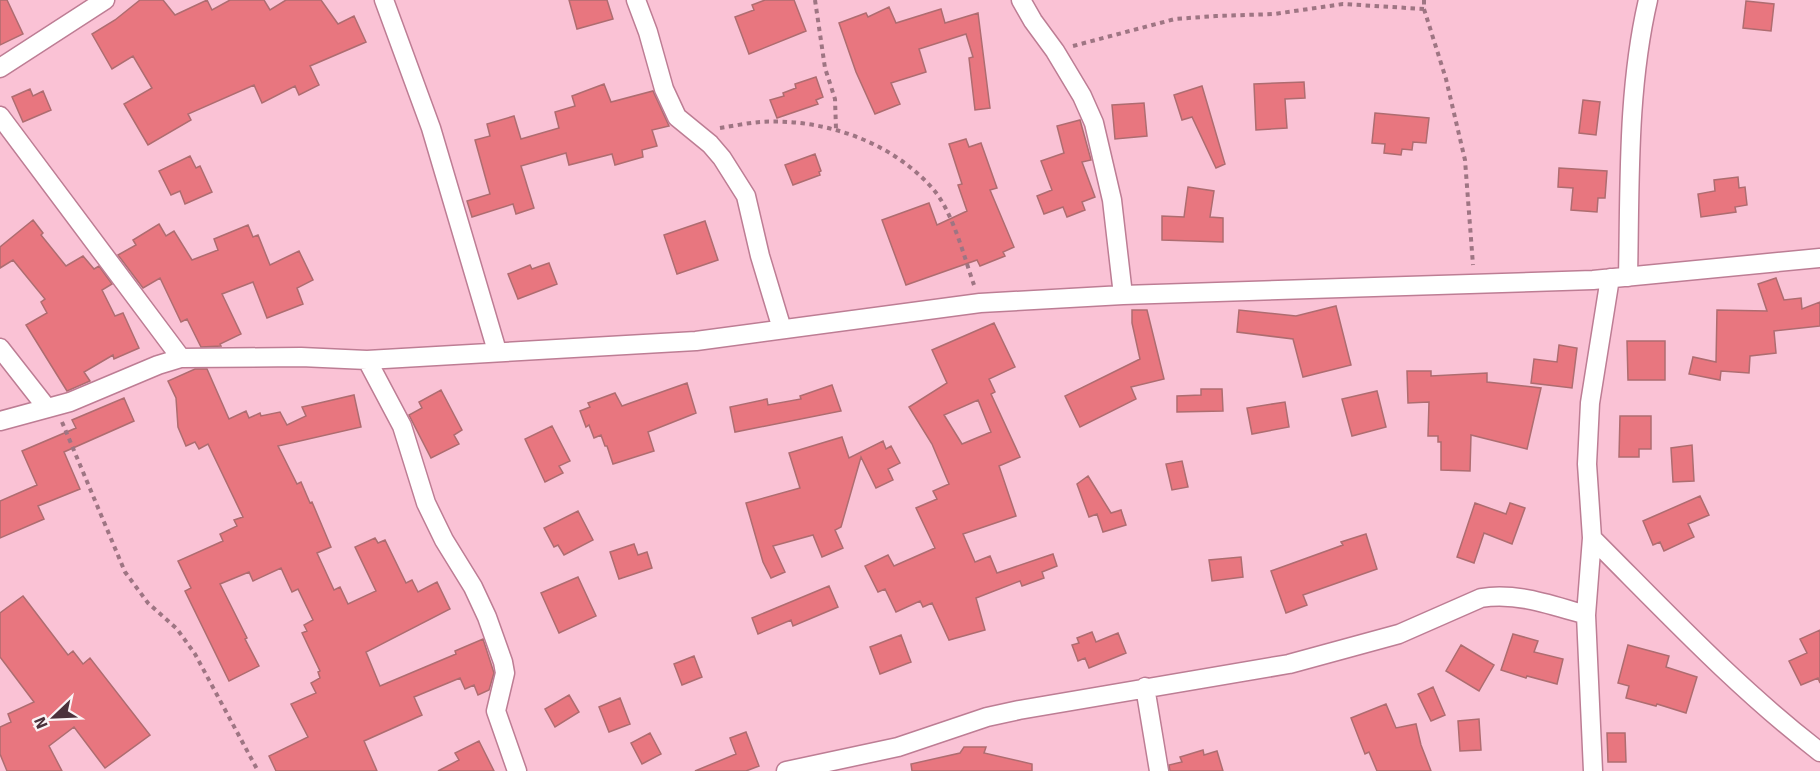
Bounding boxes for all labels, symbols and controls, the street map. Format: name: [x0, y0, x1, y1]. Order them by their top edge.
north arrow: [24, 687, 84, 747]
text: N: [30, 713, 52, 732]

